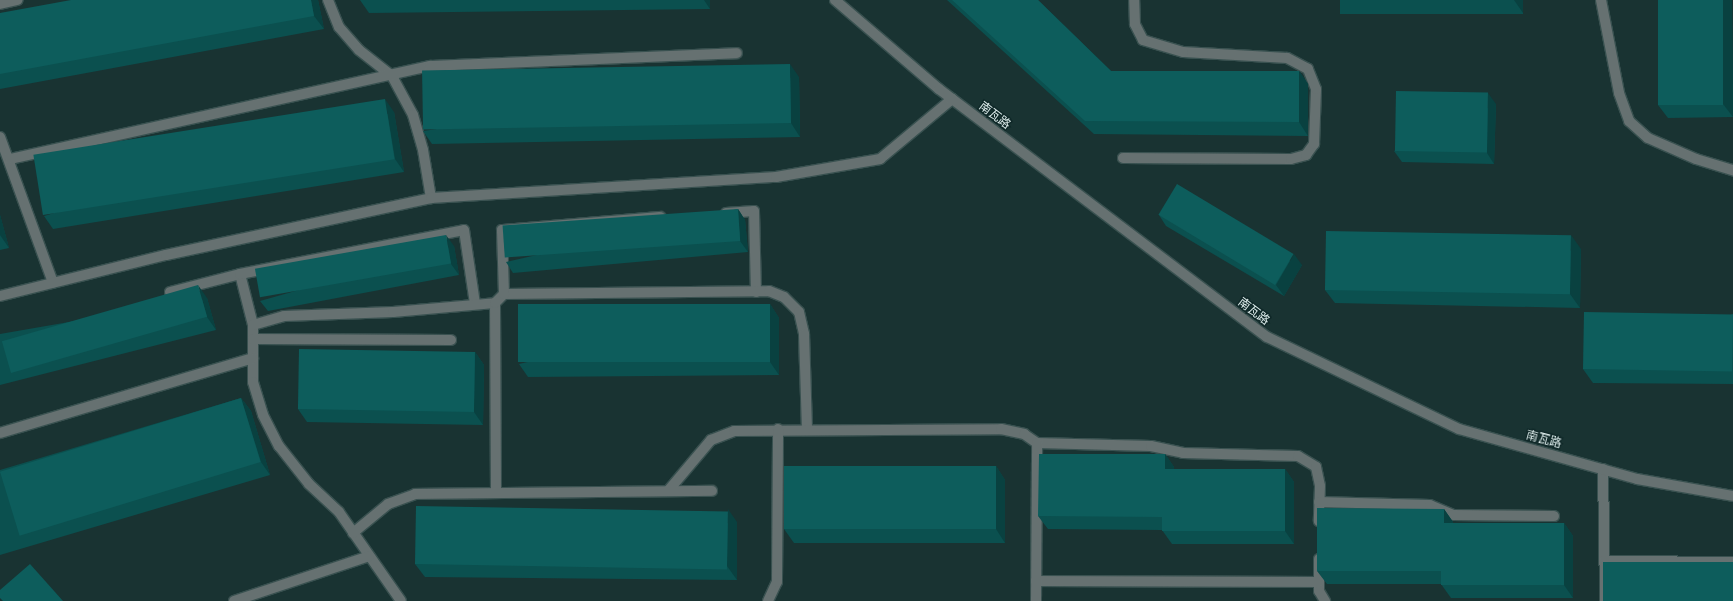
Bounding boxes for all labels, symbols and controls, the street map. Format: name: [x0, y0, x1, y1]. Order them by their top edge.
street label: 南瓦路: [976, 98, 1014, 132]
street label: 南瓦路: [1235, 294, 1273, 328]
street label: 南瓦路: [1525, 427, 1563, 451]

